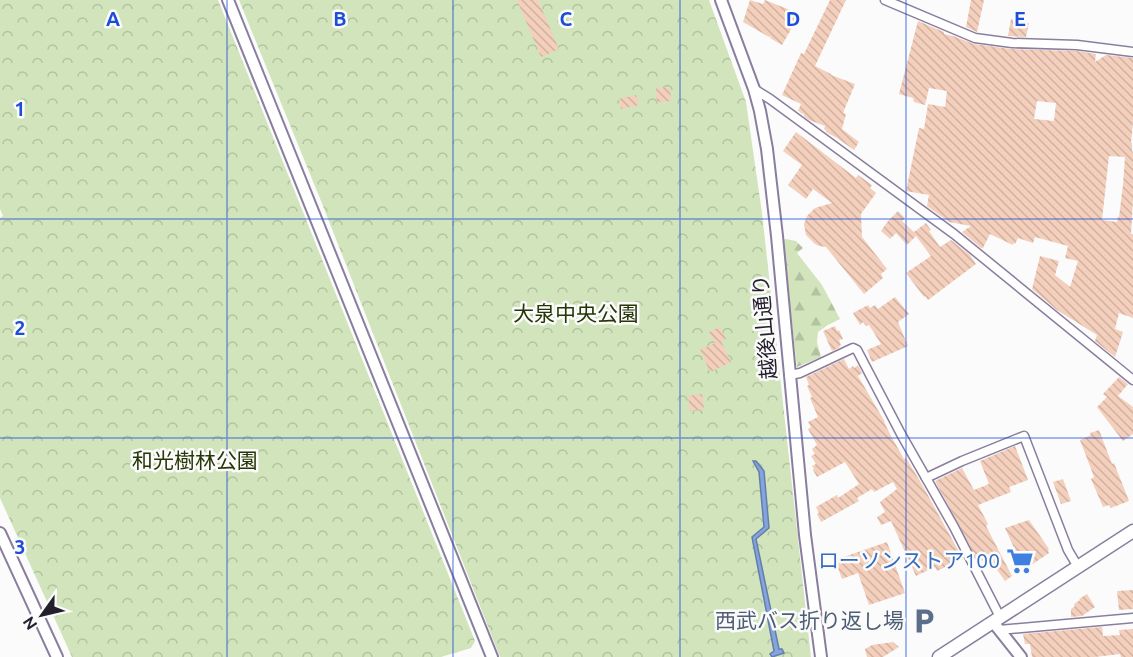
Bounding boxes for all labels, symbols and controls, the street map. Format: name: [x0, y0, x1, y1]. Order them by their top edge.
text: A: [106, 7, 120, 30]
text: B: [333, 7, 347, 30]
text: C: [560, 7, 573, 30]
text: D: [786, 7, 800, 30]
text: E: [1014, 7, 1026, 30]
text: 1: [14, 97, 26, 120]
street label: 越後山通り: [747, 274, 781, 380]
park label: 大泉中央公園: [513, 301, 639, 325]
text: 2: [14, 316, 26, 339]
park label: 和光樹林公園: [132, 448, 258, 472]
text: 3: [14, 535, 26, 558]
supermarket icon: ローソンストア100: [1005, 546, 1035, 576]
place label: ローソンストア100: [818, 548, 1000, 572]
north arrow: [12, 585, 72, 645]
parking icon: 西武バス折り返し場: [909, 606, 939, 636]
place label: 西武バス折り返し場: [715, 608, 904, 632]
text: N: [19, 613, 40, 633]

